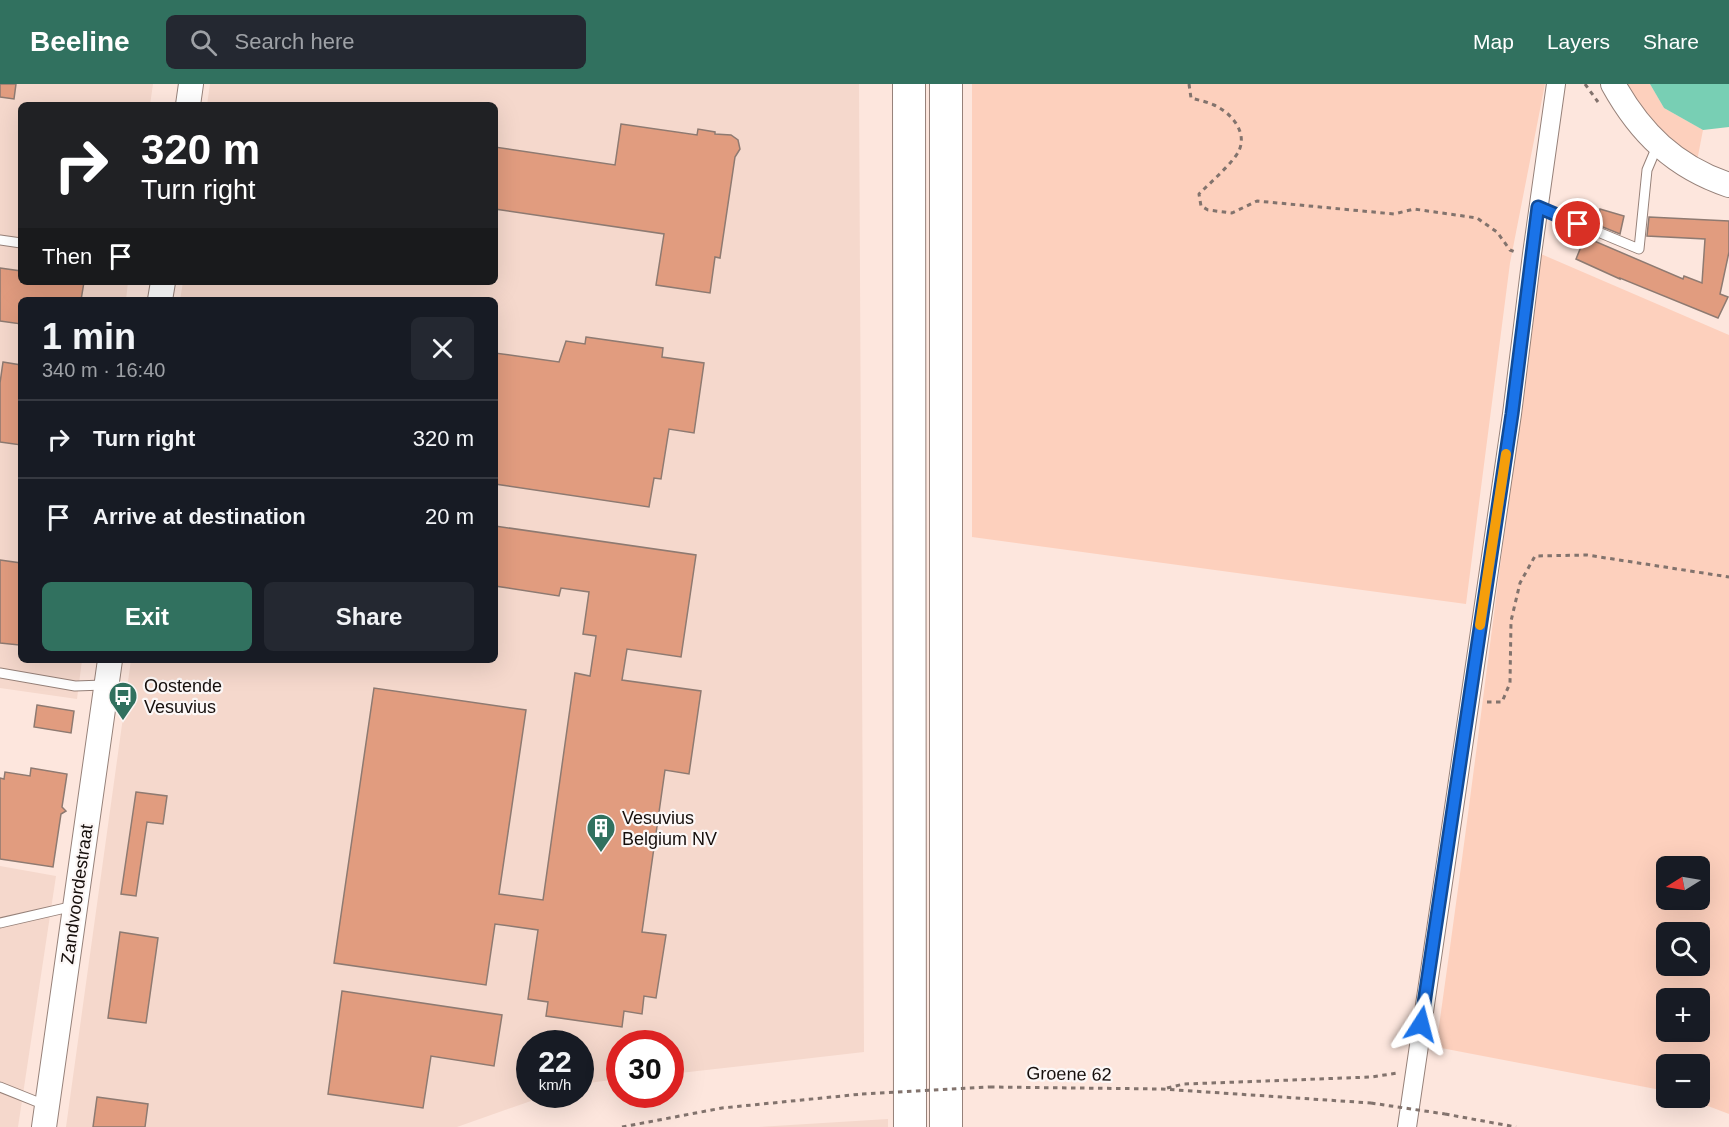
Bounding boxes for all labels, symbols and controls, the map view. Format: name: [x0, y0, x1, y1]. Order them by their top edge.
search box: [166, 15, 586, 69]
text: Beeline: [30, 26, 130, 57]
icon: search: [187, 26, 220, 59]
text: Search here: [235, 29, 354, 54]
text: Map: [1473, 30, 1514, 53]
text: Layers: [1547, 30, 1610, 53]
text: Share: [1643, 30, 1699, 53]
icon: right: [42, 126, 120, 204]
text: 320 m: [141, 126, 260, 173]
text: Turn right: [141, 175, 256, 205]
pin: [1552, 198, 1603, 249]
icon: arrive: [1561, 207, 1594, 240]
icon: arrive: [104, 240, 137, 273]
text: Then: [42, 244, 92, 269]
text: 1 min: [42, 316, 136, 357]
button: close: [411, 317, 474, 380]
text: 340 m · 16:40: [42, 359, 165, 381]
icon: right: [42, 423, 75, 456]
text: Turn right: [93, 426, 195, 451]
text: 320 m: [413, 426, 474, 451]
icon: arrive: [42, 501, 75, 534]
text: Arrive at destination: [93, 504, 306, 529]
text: 20 m: [425, 504, 474, 529]
button: Exit: [42, 582, 252, 651]
button: Share: [264, 582, 474, 651]
place label: Oostende Vesuvius: [144, 676, 222, 717]
bus stop icon: Oostende Vesuvius: [107, 680, 139, 722]
place label: Vesuvius Belgium NV: [622, 808, 717, 849]
building icon: Vesuvius Belgium NV: [585, 812, 617, 854]
street label: Zandvoordestraat: [57, 823, 97, 965]
north arrow: [1656, 856, 1710, 910]
map controls: [1656, 856, 1710, 1108]
button: search: [1656, 922, 1710, 976]
button: +: [1656, 988, 1710, 1042]
position arrow: [1389, 992, 1453, 1056]
speed limit sign: 30: [606, 1030, 684, 1108]
text: 22: [538, 1045, 572, 1078]
button: −: [1656, 1054, 1710, 1108]
street label: Groene 62: [1026, 1063, 1112, 1085]
text: km/h: [539, 1076, 571, 1093]

